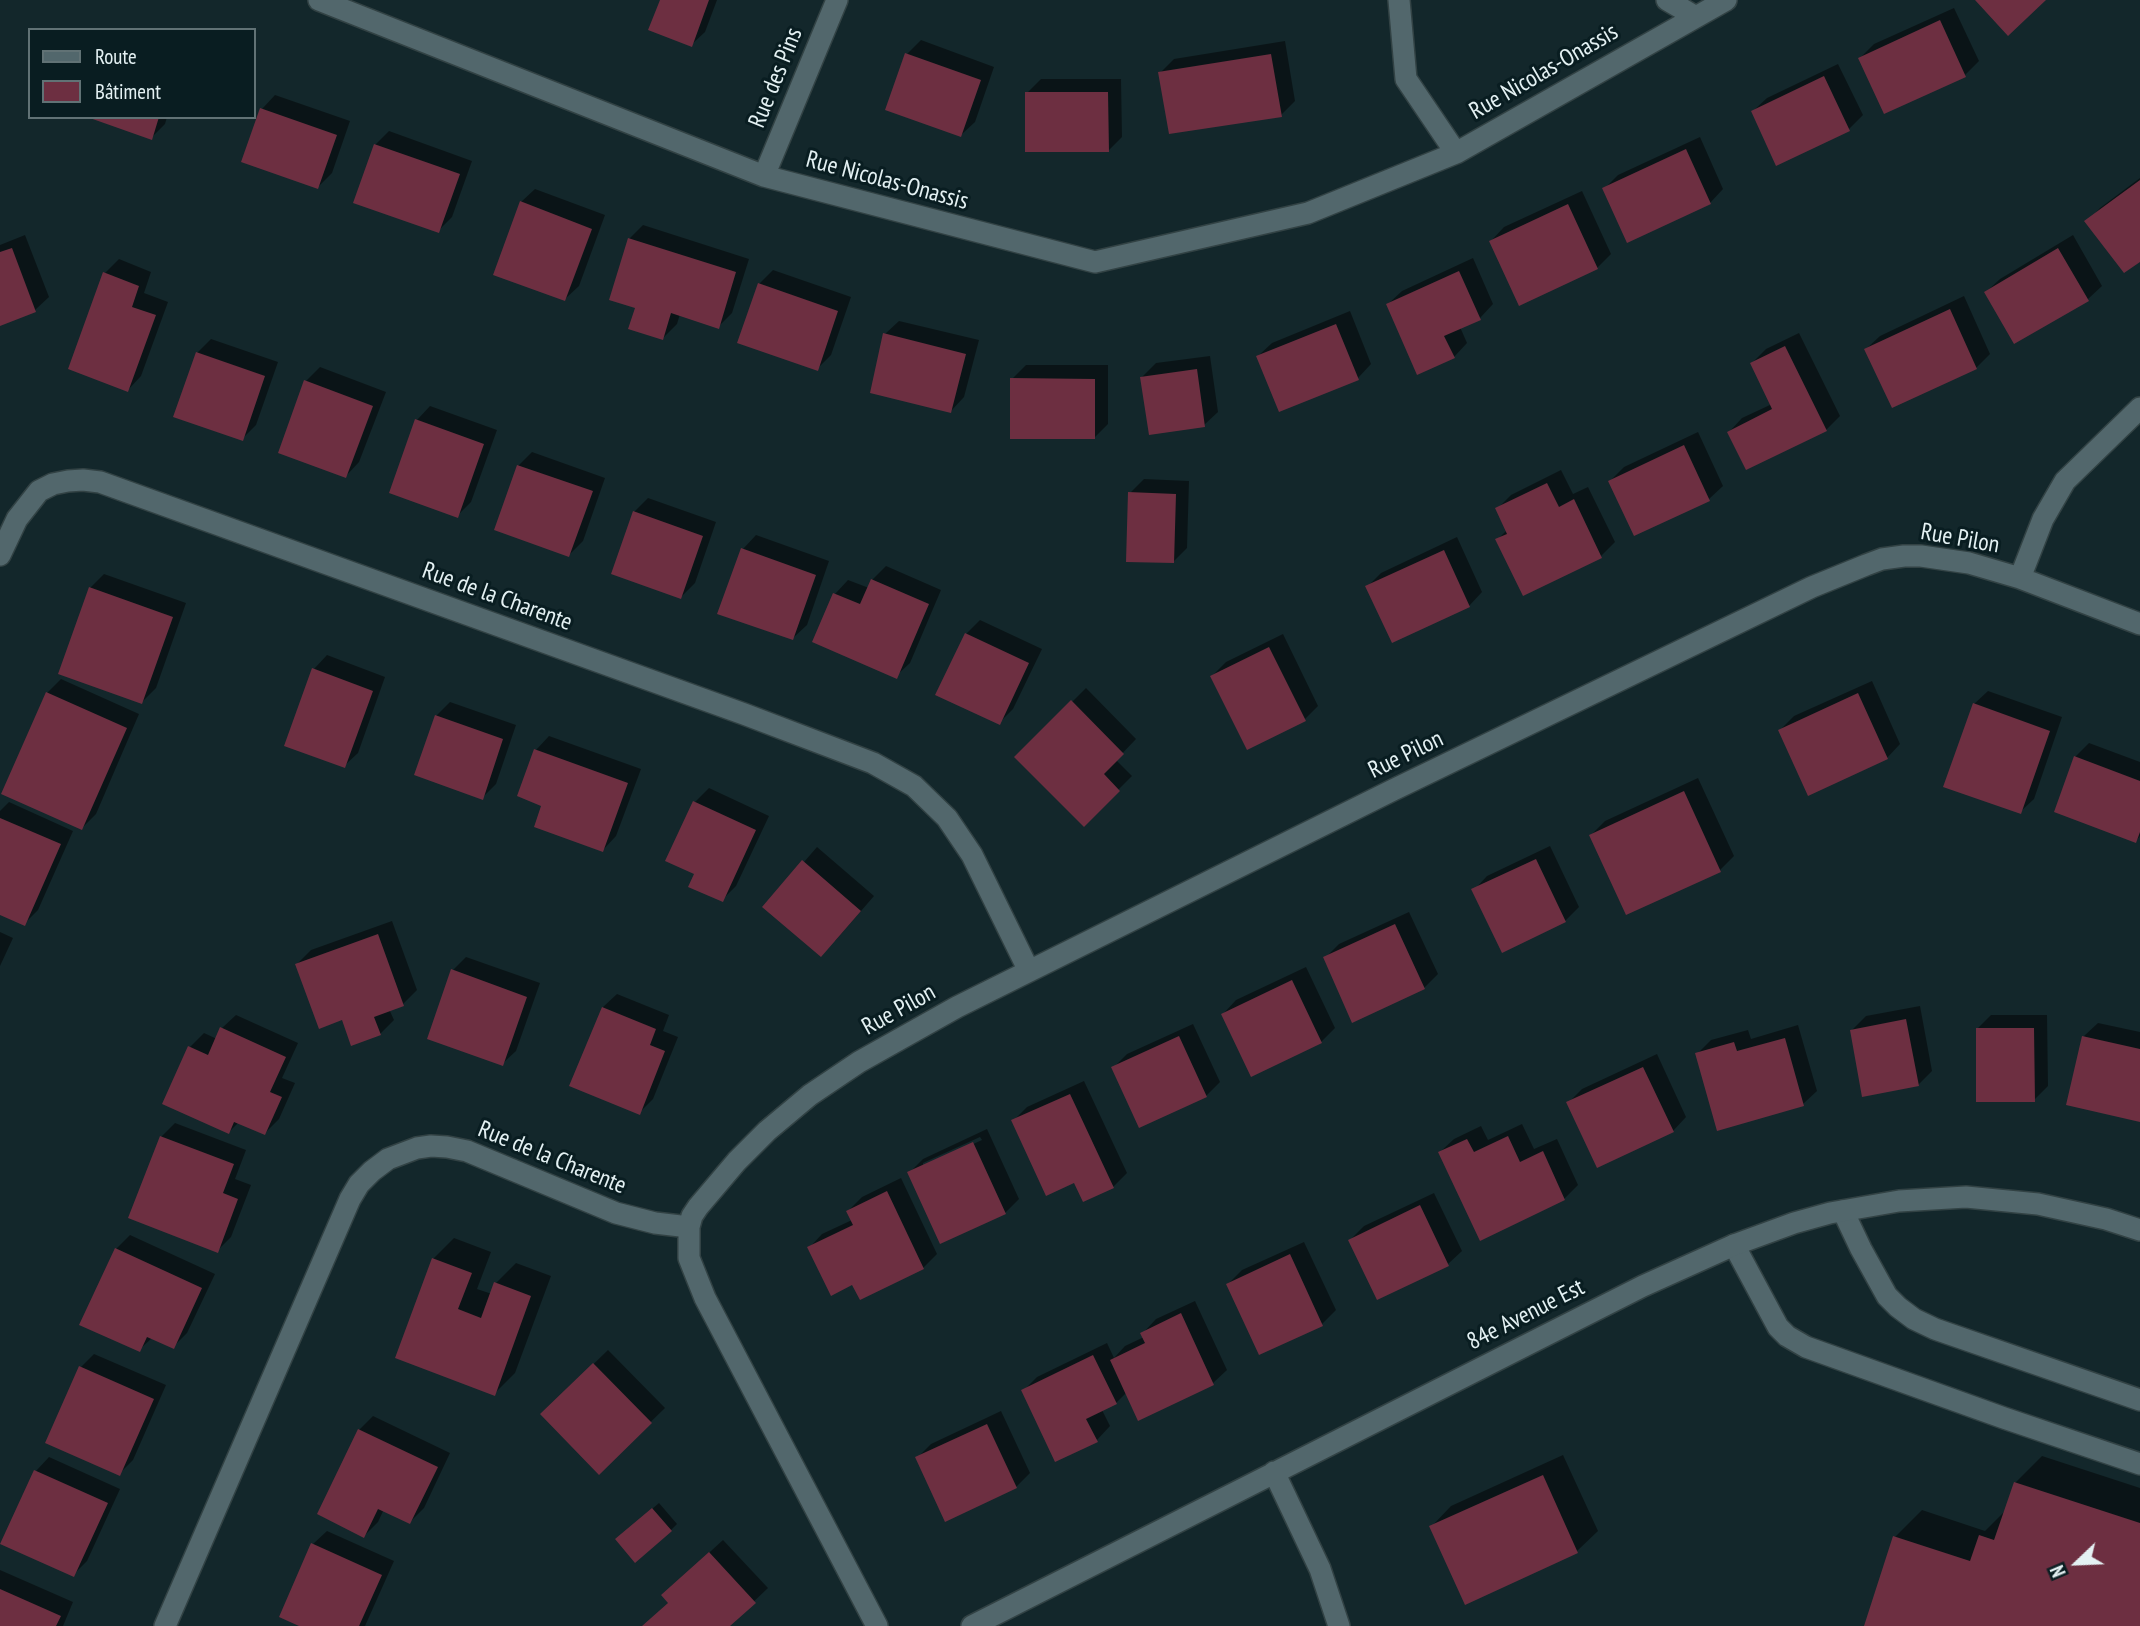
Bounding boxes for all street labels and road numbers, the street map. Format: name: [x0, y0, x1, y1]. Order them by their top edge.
street label: Rue Nicolas-Onassis: [1465, 18, 1623, 126]
street label: Rue des Pins: [743, 24, 809, 132]
street label: Rue Nicolas-Onassis: [803, 146, 971, 216]
street label: Rue Pilon: [1918, 518, 2002, 560]
street label: Rue de la Charente: [418, 557, 576, 637]
street label: Rue Pilon: [1364, 725, 1448, 785]
street label: Rue Pilon: [857, 978, 941, 1042]
street label: Rue de la Charente: [474, 1115, 630, 1201]
street label: 84e Avenue Est: [1463, 1273, 1589, 1357]

